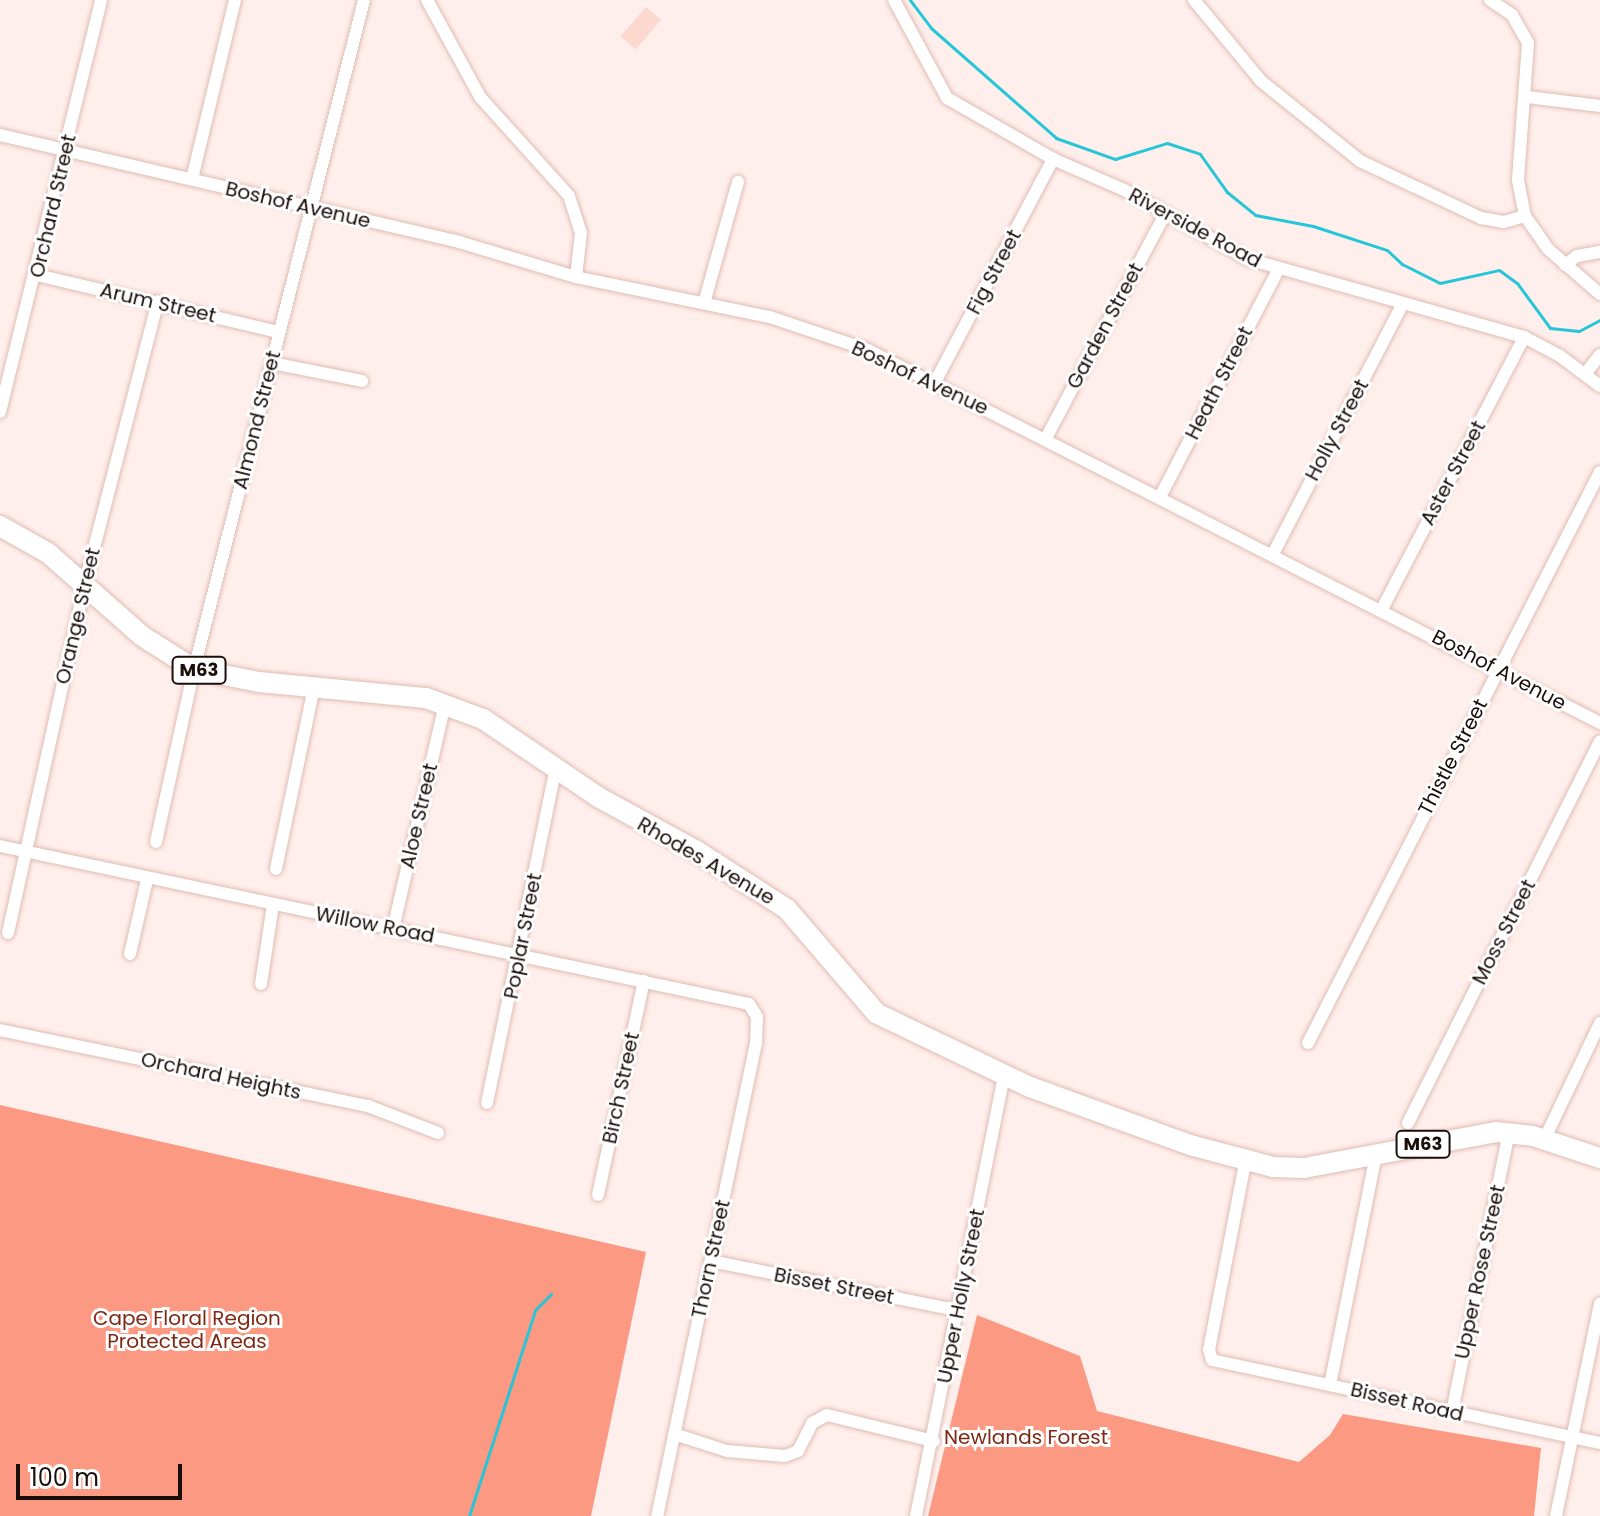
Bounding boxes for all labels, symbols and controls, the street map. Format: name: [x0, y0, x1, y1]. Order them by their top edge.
street label: Orchard Street: [25, 132, 81, 280]
street label: Boshof Avenue: [223, 177, 373, 233]
street label: Riverside Road: [1125, 183, 1265, 273]
street label: Fig Street: [962, 226, 1026, 318]
street label: Garden Street: [1062, 259, 1148, 393]
street label: Arum Street: [98, 278, 218, 328]
street label: Heath Street: [1180, 322, 1258, 444]
street label: Boshof Avenue: [848, 336, 992, 420]
street label: Almond Street: [228, 348, 286, 492]
street label: Holly Street: [1300, 375, 1374, 485]
street label: Aster Street: [1415, 417, 1491, 529]
street label: Orange Street: [51, 545, 105, 687]
street label: Boshof Avenue: [1428, 625, 1570, 715]
road number: M63: [171, 656, 227, 684]
street label: Thistle Street: [1413, 695, 1493, 819]
street label: Aloe Street: [395, 761, 443, 871]
street label: Rhodes Avenue: [633, 812, 779, 910]
street label: Poplar Street: [499, 871, 547, 1001]
street label: Moss Street: [1467, 875, 1541, 989]
street label: Willow Road: [313, 902, 437, 948]
street label: Birch Street: [597, 1030, 645, 1146]
street label: Orchard Heights: [139, 1047, 303, 1105]
road number: M63: [1395, 1130, 1451, 1158]
street label: Upper Rose Street: [1450, 1183, 1510, 1361]
street label: Thorn Street: [687, 1198, 735, 1320]
street label: Upper Holly Street: [932, 1207, 990, 1385]
street label: Bisset Street: [772, 1263, 896, 1309]
park label: Cape Floral Region Protected Areas: [93, 1306, 281, 1353]
street label: Bisset Road: [1348, 1377, 1466, 1427]
park label: Newlands Forest: [944, 1425, 1108, 1449]
scale bar: [20, 1448, 186, 1498]
text: 100 m: [30, 1461, 99, 1494]

